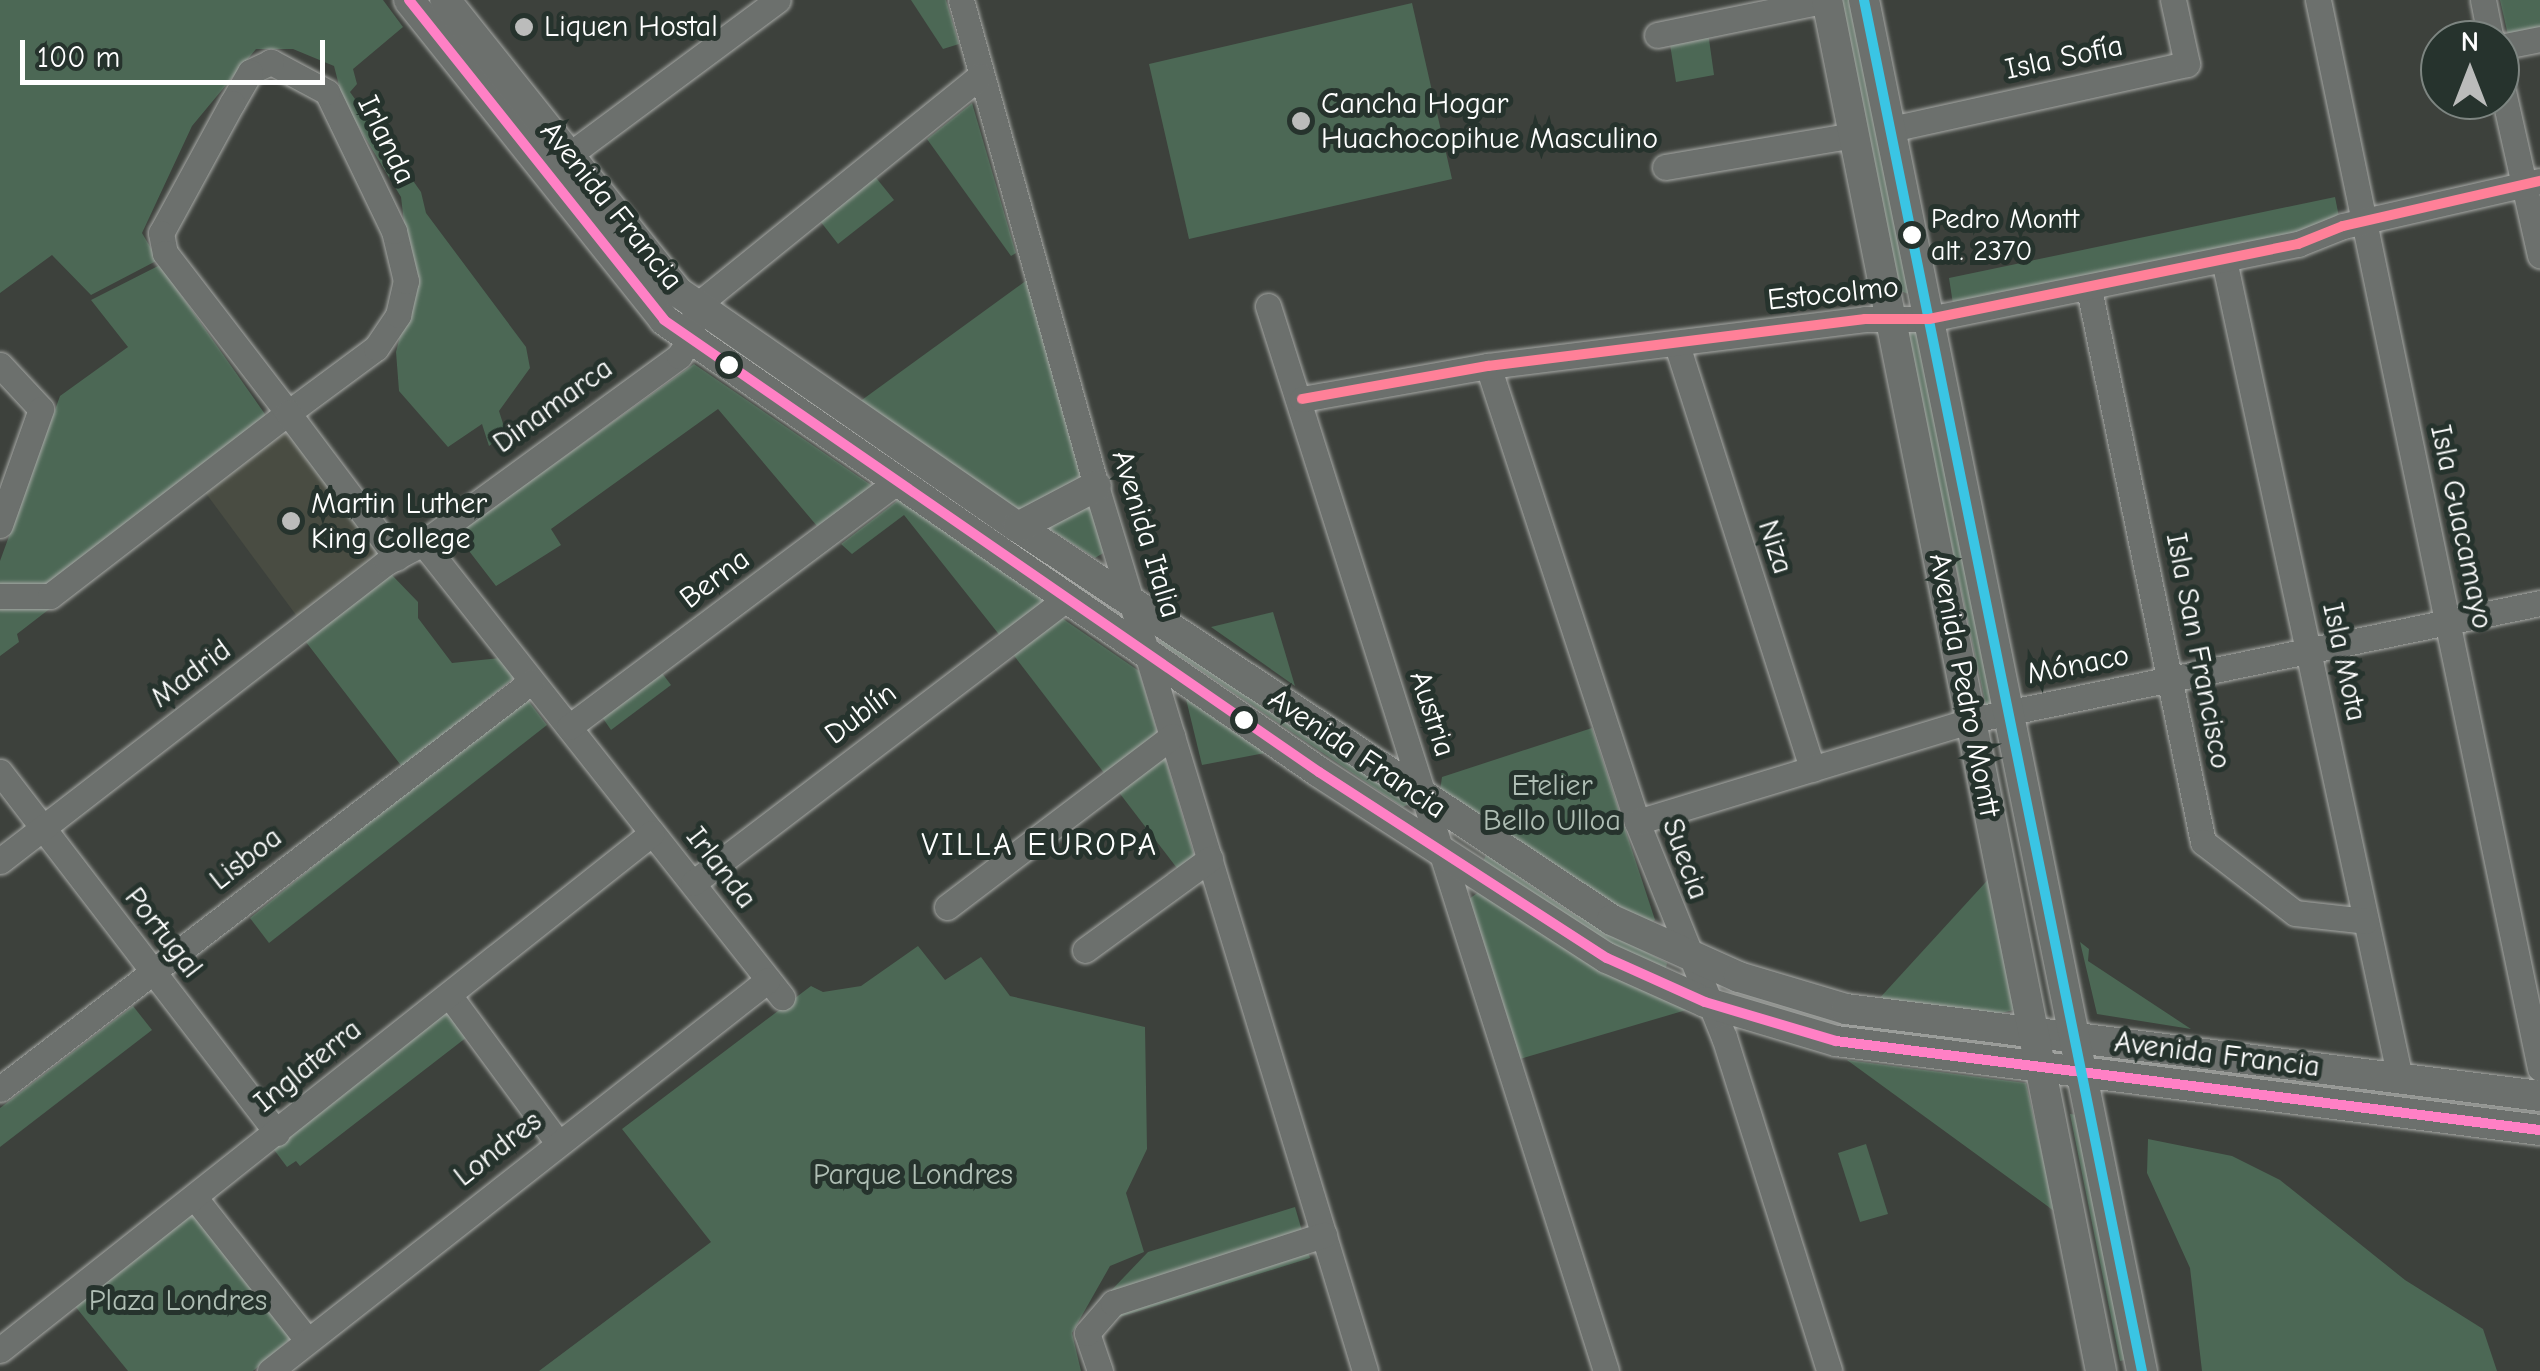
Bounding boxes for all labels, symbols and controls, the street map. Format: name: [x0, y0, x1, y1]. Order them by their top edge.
place label: Liquen Hostal: [544, 9, 718, 45]
marker: Liquen Hostal: [513, 16, 535, 38]
scale bar: [25, 20, 330, 82]
north arrow: [2420, 20, 2520, 120]
text: N: [2461, 26, 2479, 58]
street label: Isla Sofía: [2002, 28, 2126, 88]
text: 100 m: [37, 40, 120, 75]
place label: Cancha Hogar Huachocopihue Masculino: [1321, 86, 1658, 156]
street label: Irlanda: [349, 90, 423, 190]
marker: Cancha Hogar Huachocopihue Masculino: [1290, 110, 1312, 132]
street label: Avenida Francia: [532, 114, 690, 298]
place label: Pedro Montt alt. 2370: [1931, 202, 2079, 268]
marker: Pedro Montt alt. 2370: [1902, 225, 1922, 245]
street label: Estocolmo: [1766, 269, 1900, 319]
street label: Dinamarca: [486, 351, 620, 461]
unlabelled marker: [719, 355, 739, 375]
street label: Isla Guacamayo: [2422, 422, 2500, 632]
street label: Avenida Italia: [1103, 446, 1189, 622]
place label: Martin Luther King College: [311, 486, 487, 556]
marker: Martin Luther King College: [280, 510, 302, 532]
street label: Niza: [1749, 516, 1801, 578]
street label: Isla San Francisco: [2157, 530, 2239, 772]
street label: Berna: [673, 541, 757, 617]
street label: Avenida Pedro Montt: [1921, 550, 2007, 820]
street label: Isla Mota: [2314, 599, 2374, 725]
street label: Madrid: [144, 632, 238, 716]
street label: Mónaco: [2024, 637, 2132, 693]
street label: Austria: [1401, 667, 1463, 761]
street label: Dublín: [818, 675, 904, 753]
street label: Avenida Francia: [1261, 681, 1453, 827]
unlabelled marker: [1234, 710, 1254, 730]
park label: Etelier Bello Ulloa: [1483, 768, 1621, 838]
street label: Suecia: [1654, 814, 1716, 904]
street label: Lisboa: [203, 820, 289, 898]
street label: Irlanda: [678, 820, 764, 916]
district label: VILLA EUROPA: [921, 826, 1159, 864]
street label: Portugal: [116, 880, 210, 986]
street label: Inglaterra: [247, 1012, 369, 1120]
street label: Avenida Francia: [2112, 1025, 2322, 1085]
street label: Londres: [447, 1104, 549, 1194]
park label: Parque Londres: [813, 1157, 1013, 1193]
park label: Plaza Londres: [89, 1283, 267, 1319]

